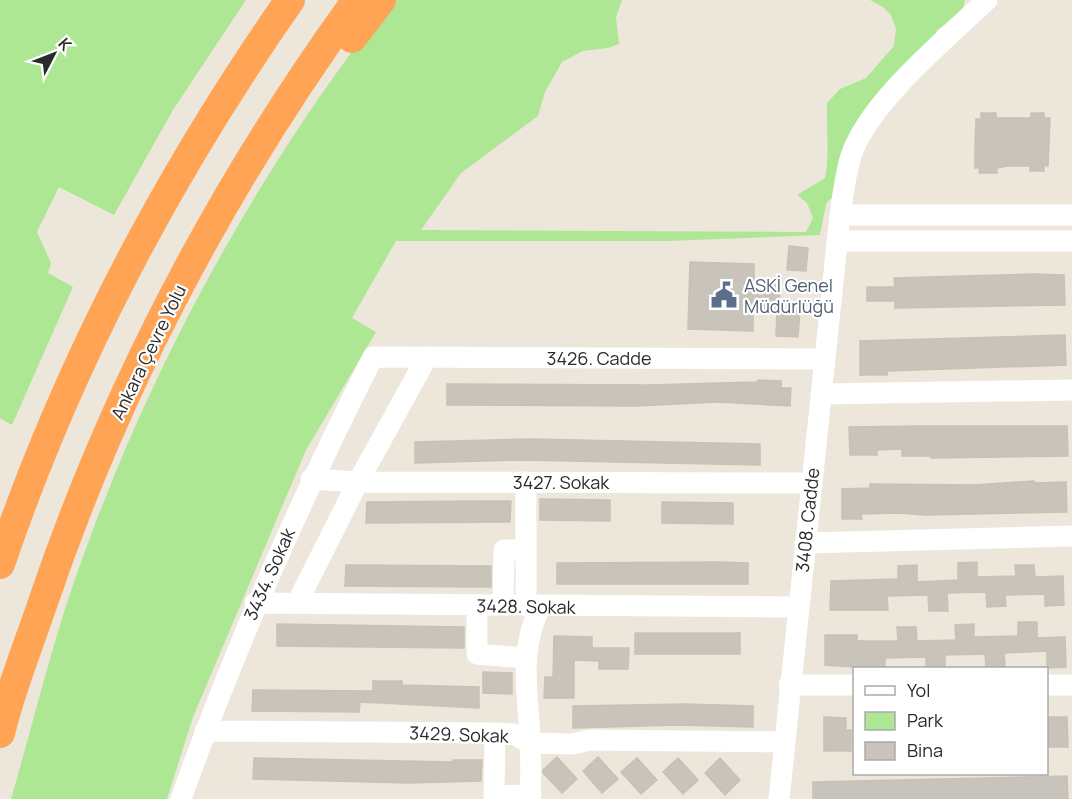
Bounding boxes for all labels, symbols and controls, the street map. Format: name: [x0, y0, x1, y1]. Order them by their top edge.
north arrow: [24, 24, 84, 84]
text: K: [54, 33, 77, 56]
place label: ASKİ Genel Müdürlüğü: [744, 273, 834, 318]
street label: Ankara Çevre Yolu: [105, 280, 191, 424]
public building icon: ASKİ Genel Müdürlüğü: [709, 280, 739, 310]
street label: 3426. Cadde: [547, 346, 651, 370]
street label: 3408. Cadde: [790, 467, 824, 573]
street label: 3427. Sokak: [513, 470, 610, 494]
street label: 3434. Sokak: [238, 523, 300, 624]
street label: 3428. Sokak: [476, 593, 577, 619]
legend: [853, 667, 1048, 775]
text: Yol: [907, 678, 930, 702]
text: Park: [907, 708, 944, 732]
street label: 3429. Sokak: [409, 720, 510, 748]
text: Bina: [907, 738, 943, 762]

